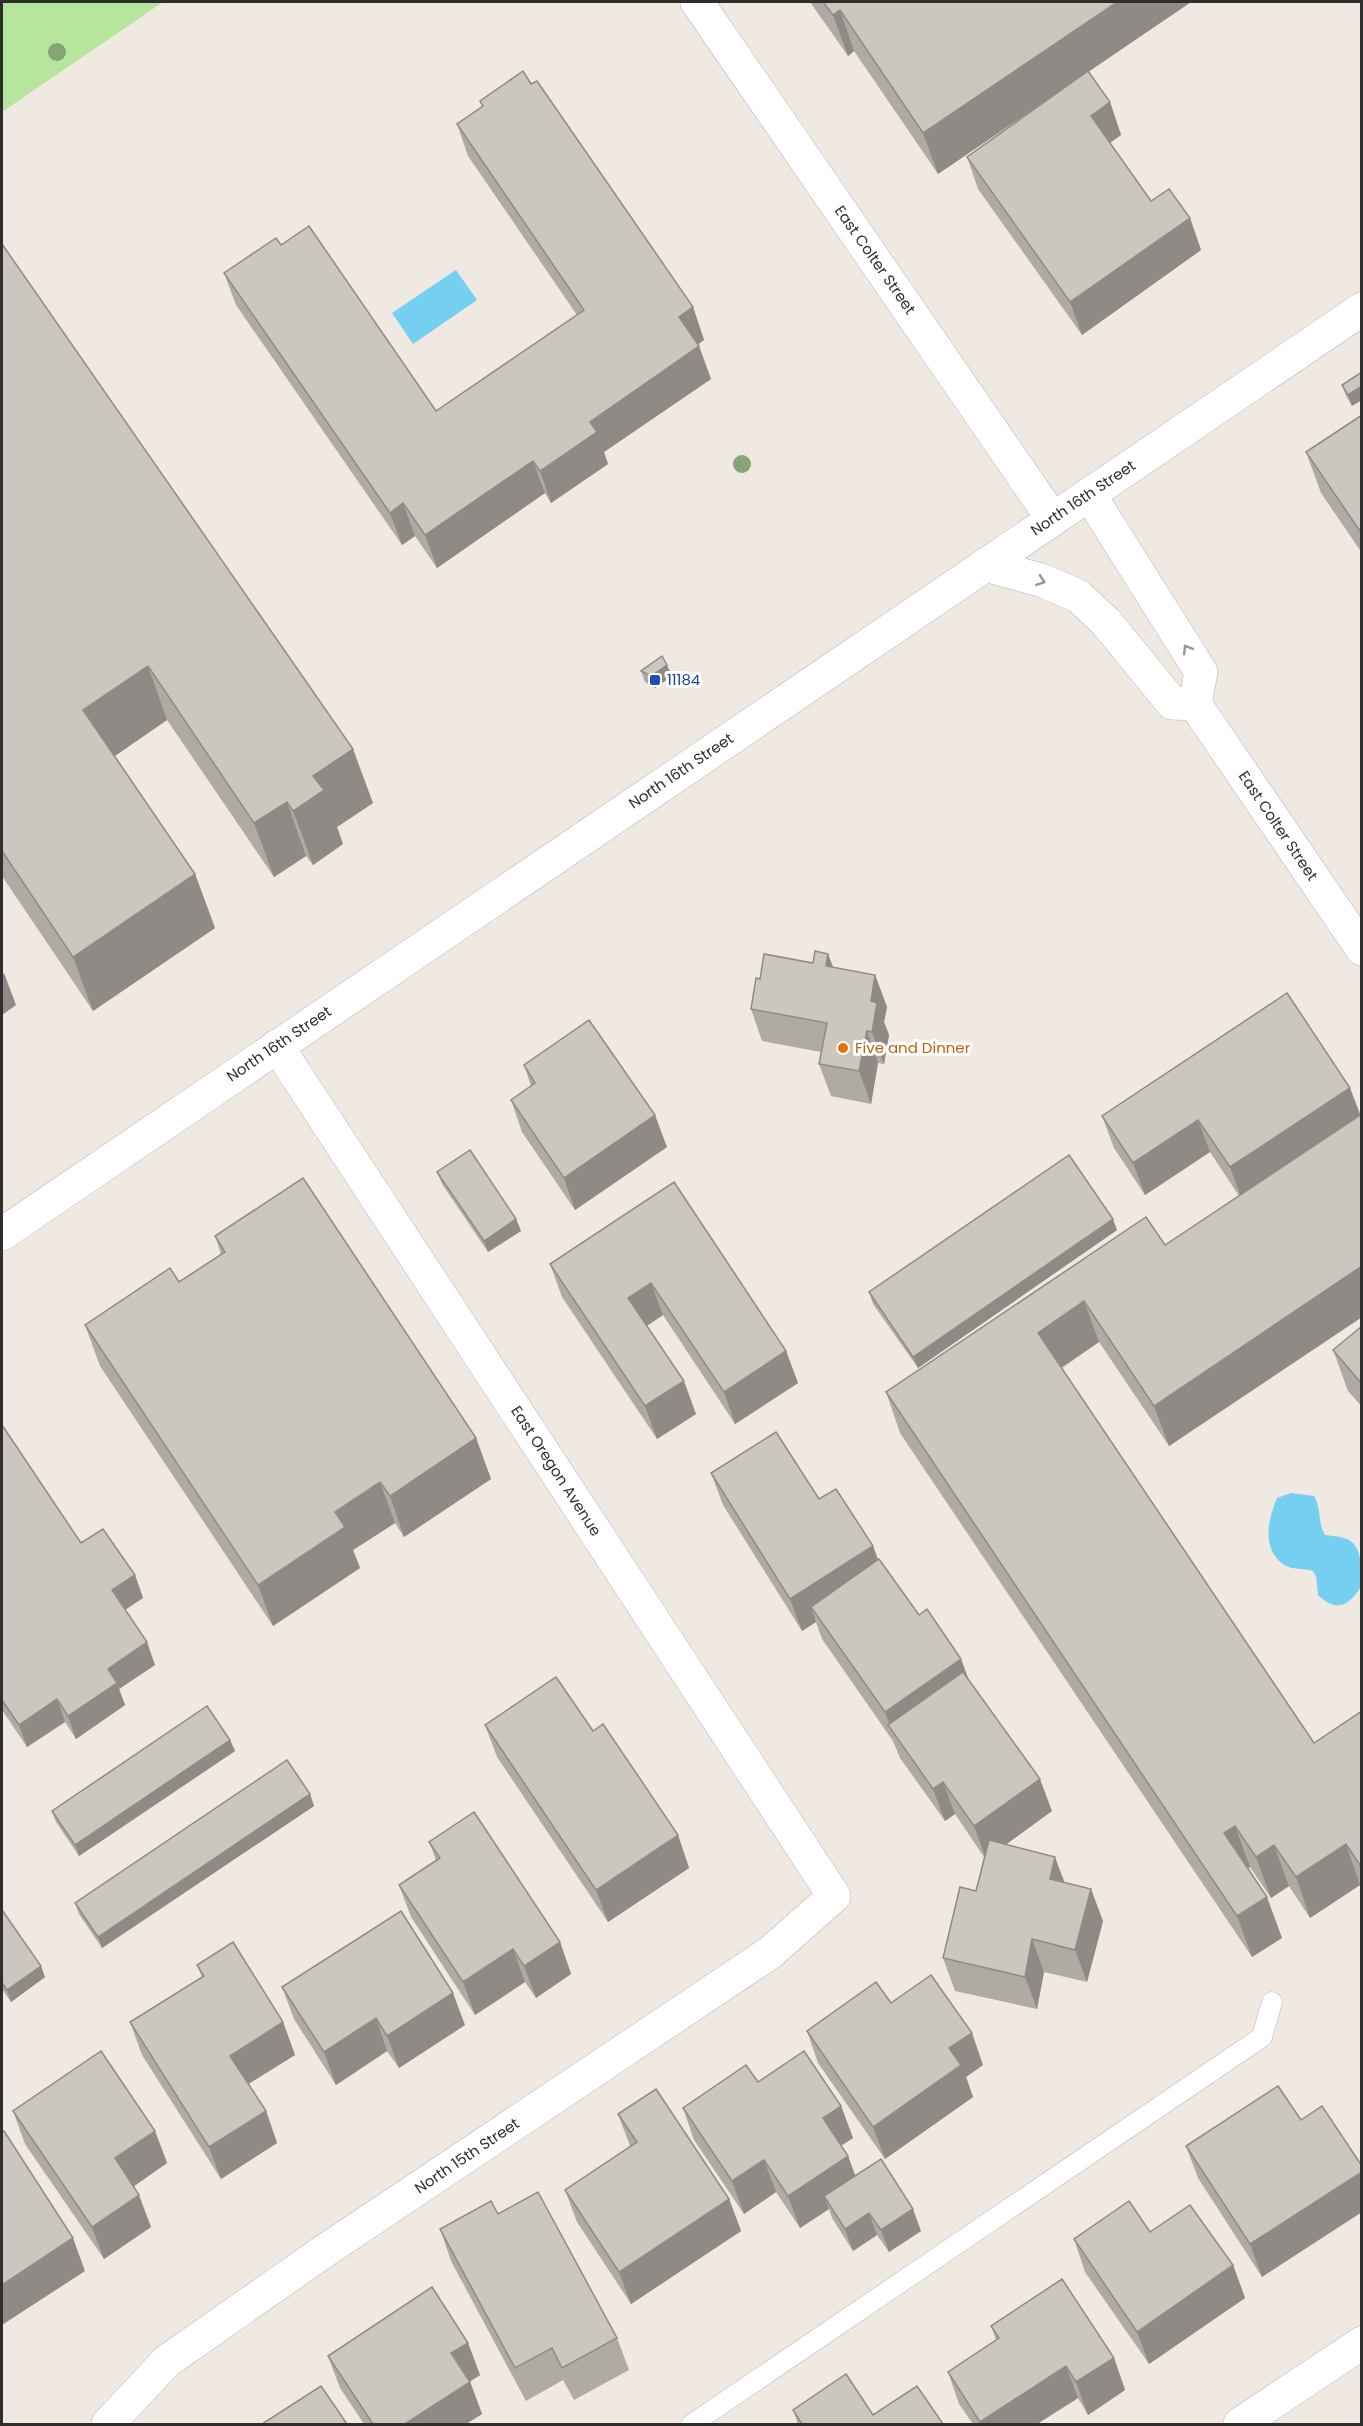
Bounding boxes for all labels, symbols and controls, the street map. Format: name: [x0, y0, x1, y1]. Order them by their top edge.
street label: East Colter Street: [830, 201, 921, 318]
street label: North 16th Street: [1026, 455, 1139, 540]
one-way arrow: [1035, 574, 1046, 586]
one-way arrow: [1183, 645, 1195, 655]
place label: 11184: [667, 669, 700, 690]
marker: 11184: [648, 673, 662, 687]
street label: North 16th Street: [624, 728, 737, 813]
street label: East Colter Street: [1234, 767, 1323, 885]
street label: North 16th Street: [222, 1001, 335, 1086]
place label: Five and Dinner: [855, 1037, 971, 1058]
marker: Five and Dinner: [836, 1041, 850, 1055]
street label: East Oregon Avenue: [506, 1401, 606, 1540]
street label: North 15th Street: [410, 2113, 523, 2198]

